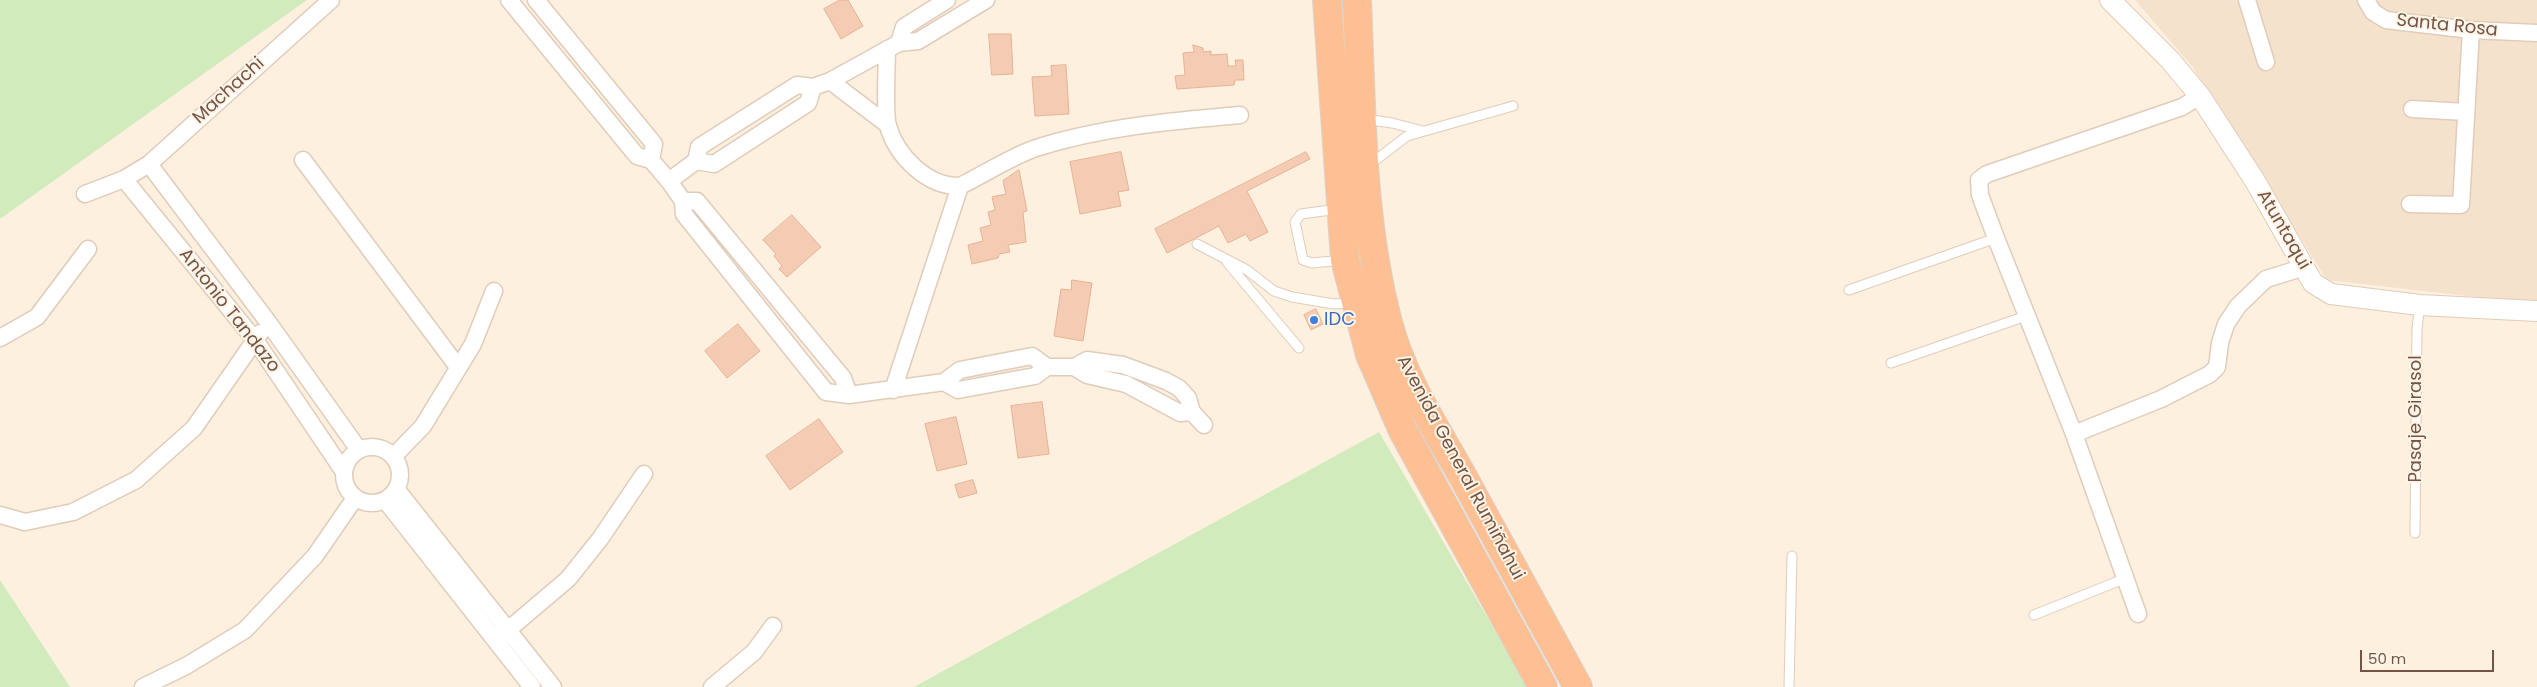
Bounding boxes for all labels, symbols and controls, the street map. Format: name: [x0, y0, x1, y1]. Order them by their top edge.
street label: Santa Rosa: [2395, 10, 2499, 42]
street label: Machachi: [189, 53, 269, 129]
street label: Atuntaqui: [2252, 186, 2314, 274]
street label: Antonio Tandazo: [174, 245, 284, 377]
place label: IDC: [1324, 309, 1355, 331]
marker: IDC: [1308, 314, 1320, 326]
street label: Avenida General Rumiñahui: [1392, 352, 1528, 584]
street label: Pasaje Girasol: [2405, 355, 2427, 483]
scale bar: [2362, 640, 2496, 672]
text: 50 m: [2368, 648, 2406, 669]

